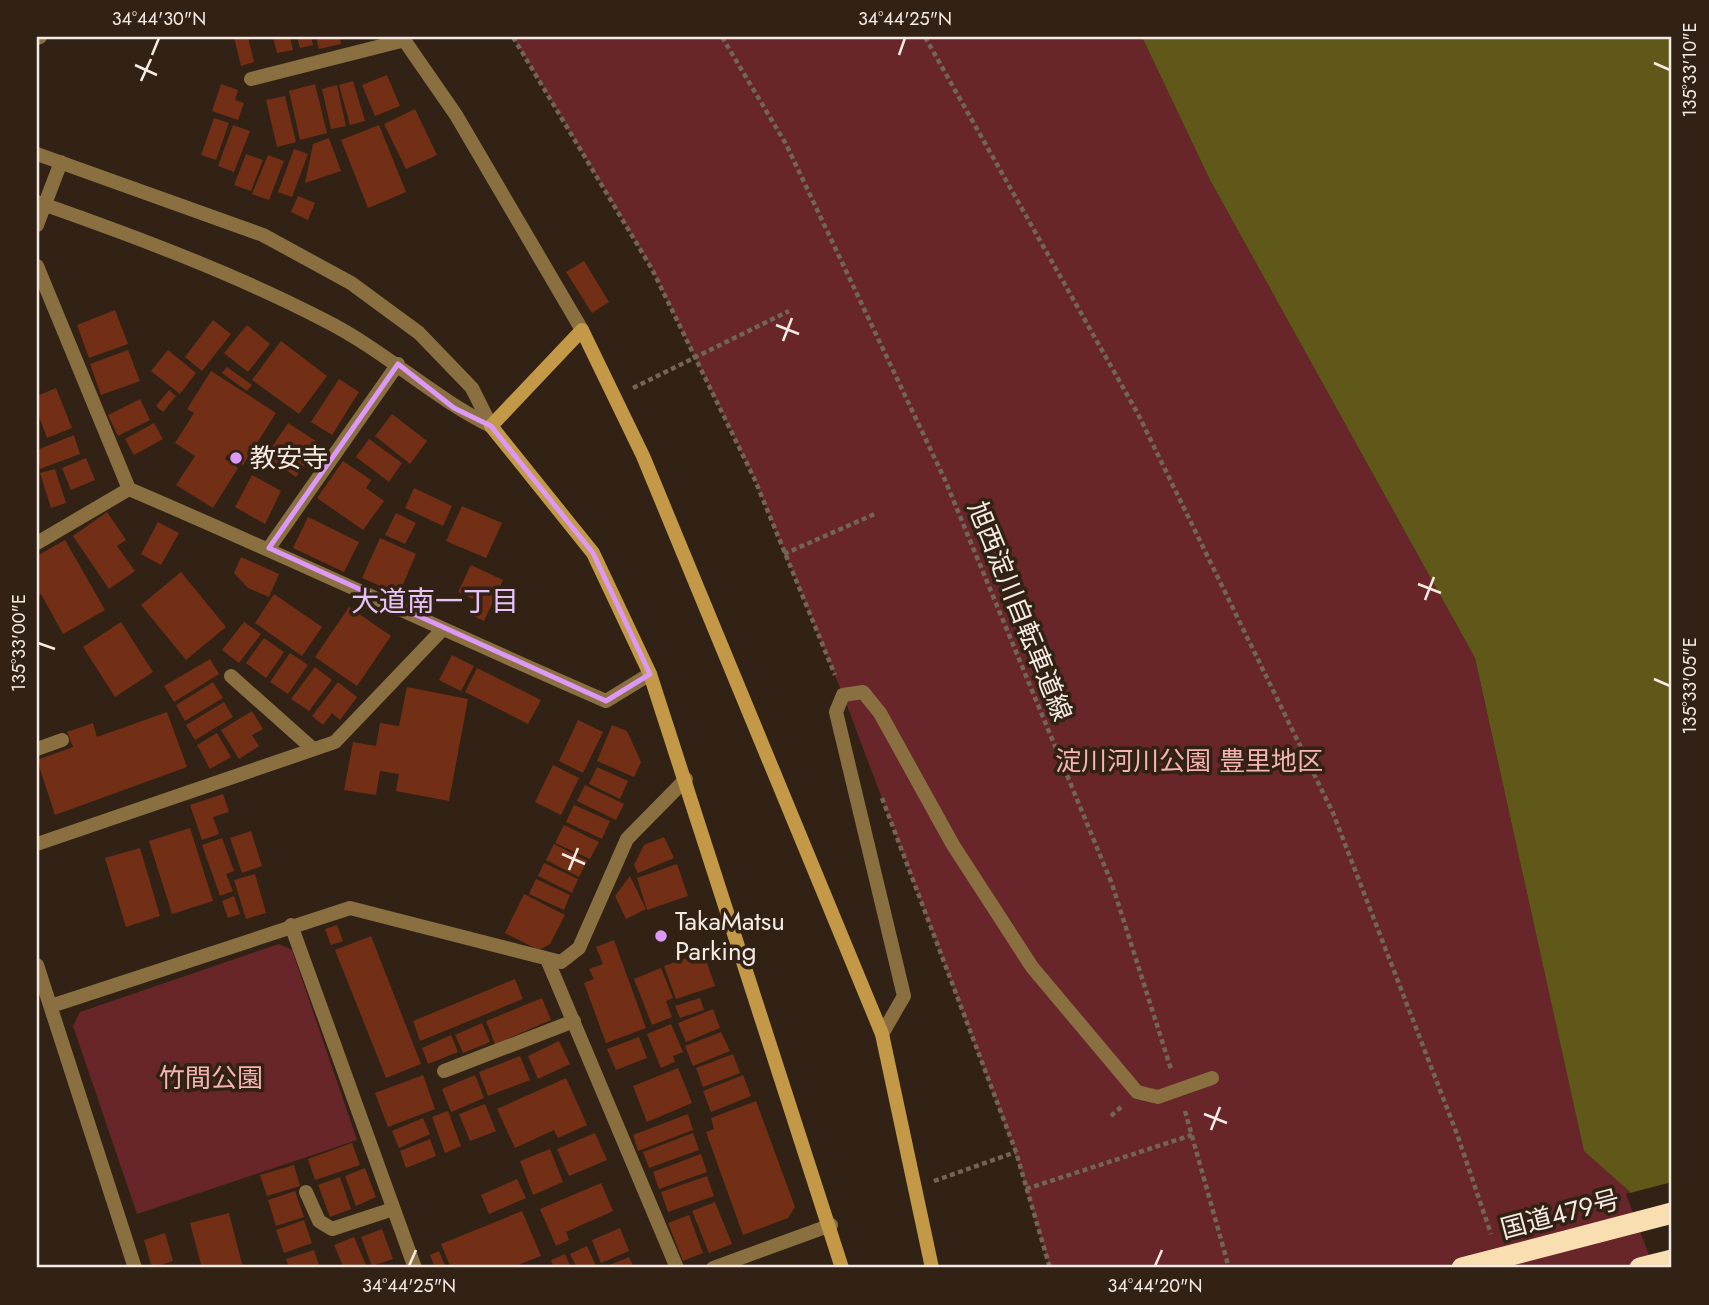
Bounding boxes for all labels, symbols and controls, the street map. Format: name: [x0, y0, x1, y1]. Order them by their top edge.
text: 34°44'30"N: [112, 6, 206, 32]
text: 34°44'25"N: [858, 6, 952, 32]
text: 135°33'10"E: [1677, 22, 1703, 118]
place label: 教安寺: [250, 439, 328, 477]
marker: 教安寺: [228, 450, 244, 466]
street label: 旭西淀川自転車道線: [959, 495, 1081, 727]
district label: 大道南一丁目: [351, 581, 519, 622]
text: 135°33'00"E: [6, 594, 32, 692]
text: 135°33'05"E: [1677, 637, 1703, 735]
park label: 淀川河川公園 豊里地区: [1055, 742, 1323, 780]
place label: TakaMatsu Parking: [675, 902, 785, 970]
marker: TakaMatsu Parking: [653, 928, 669, 944]
park label: 竹間公園: [159, 1059, 263, 1097]
street label: 国道479号: [1496, 1180, 1624, 1248]
text: 34°44'25"N: [362, 1273, 456, 1299]
text: 34°44'20"N: [1108, 1273, 1202, 1299]

